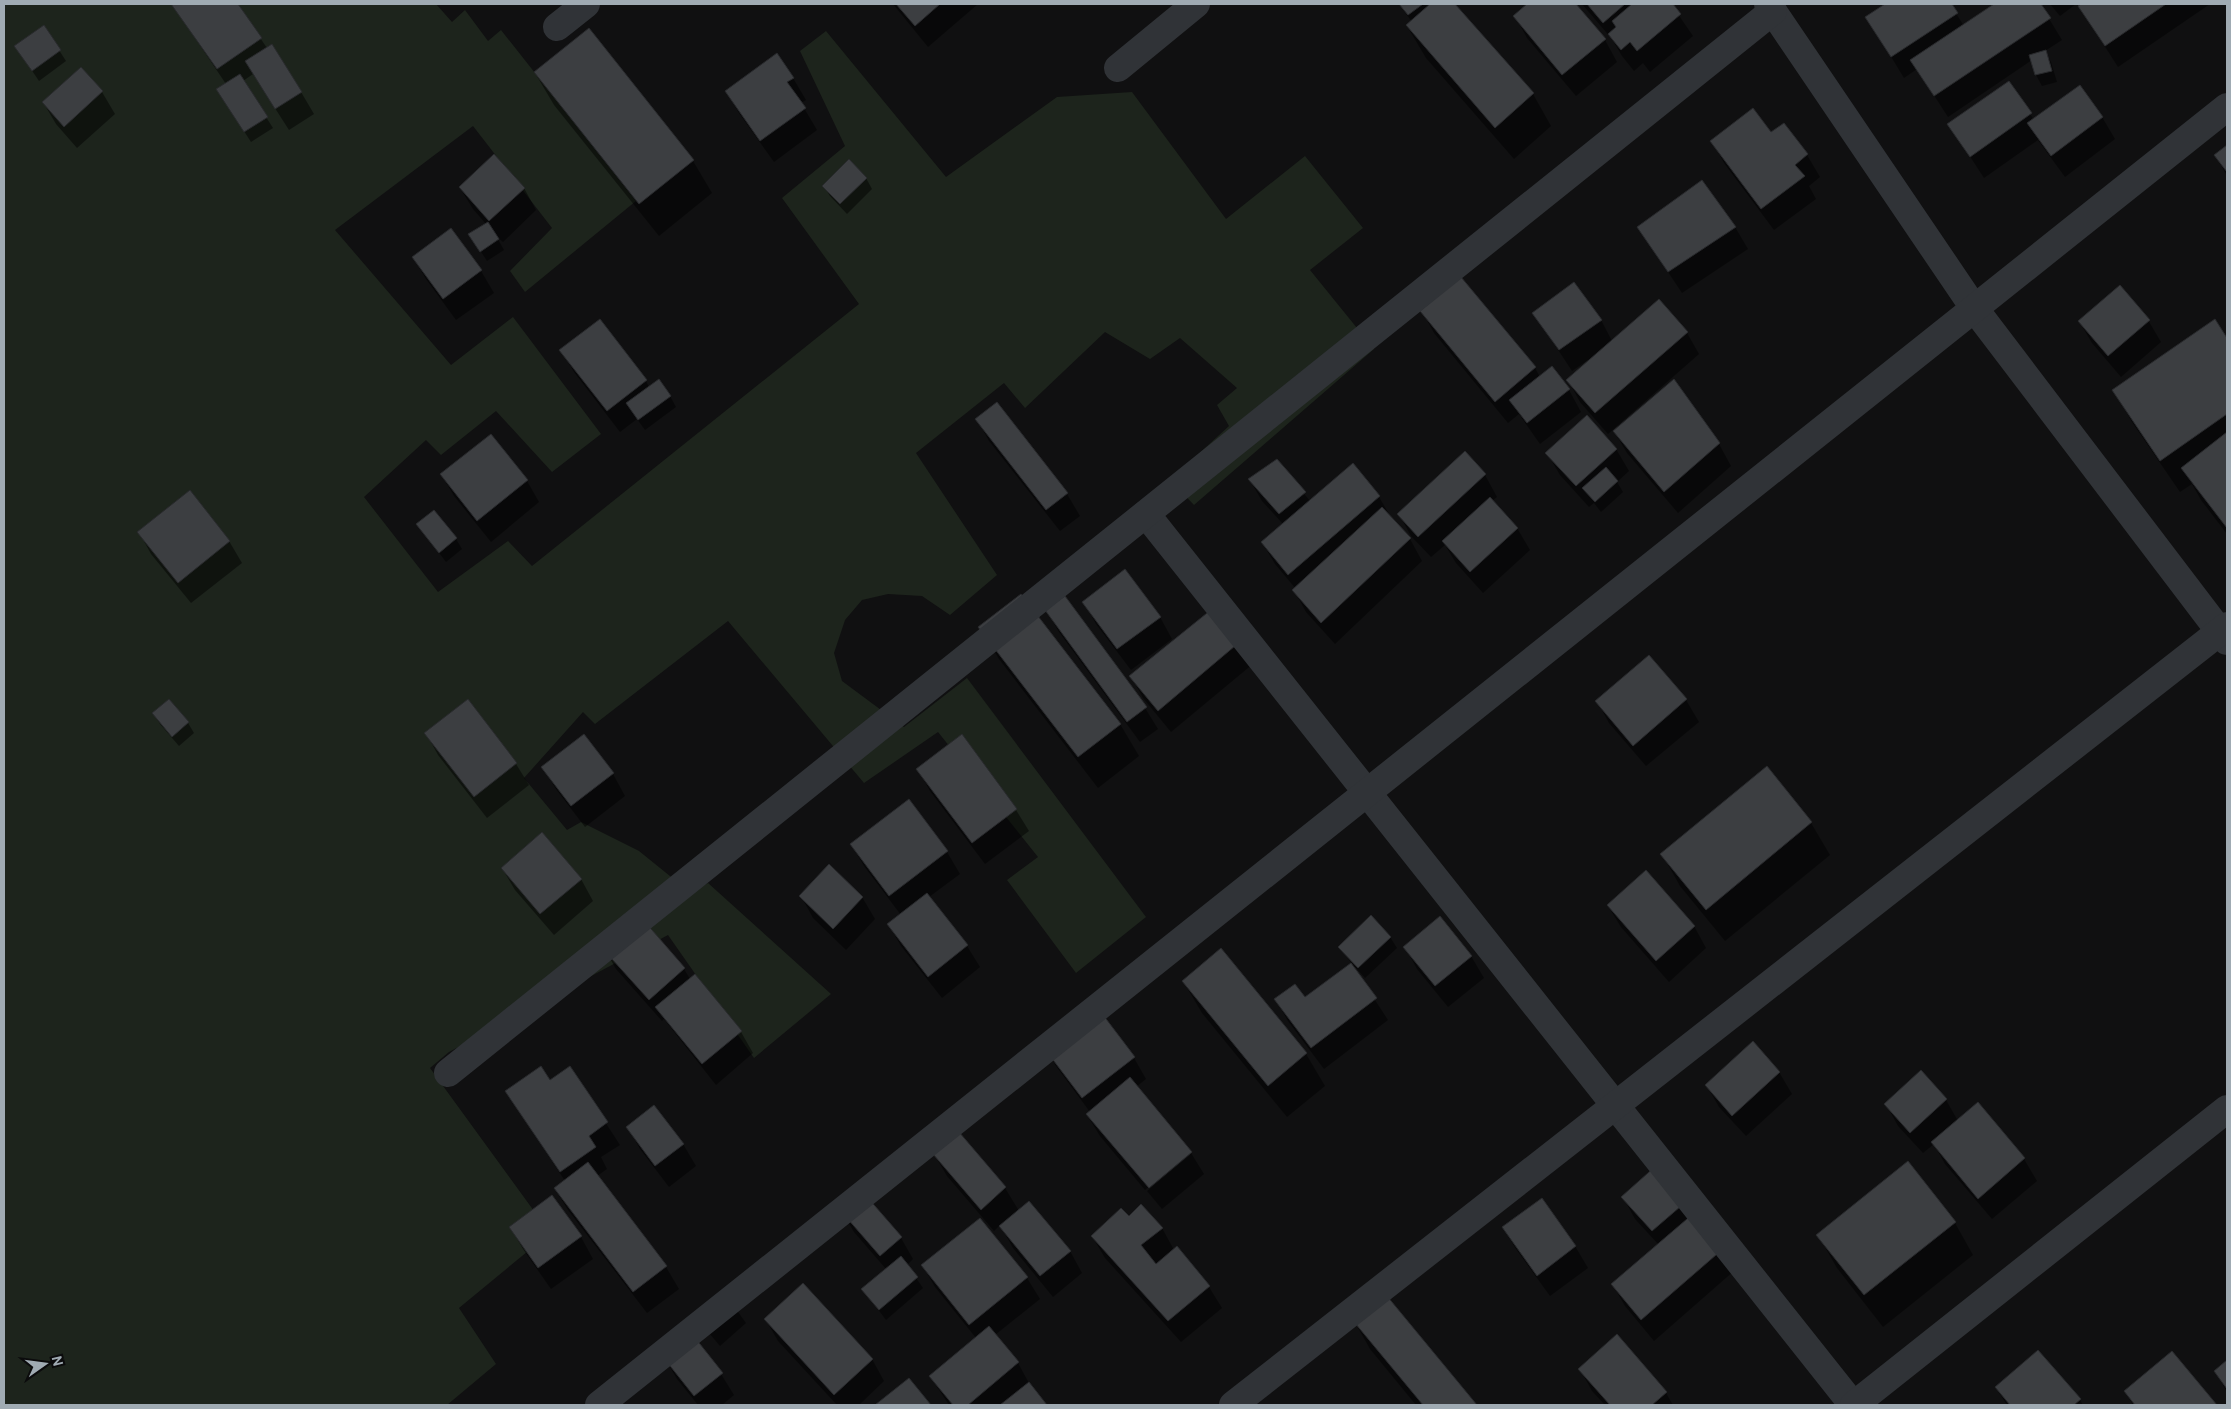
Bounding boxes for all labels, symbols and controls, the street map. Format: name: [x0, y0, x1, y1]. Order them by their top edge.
north arrow: [20, 1339, 70, 1389]
text: N: [47, 1354, 66, 1368]

